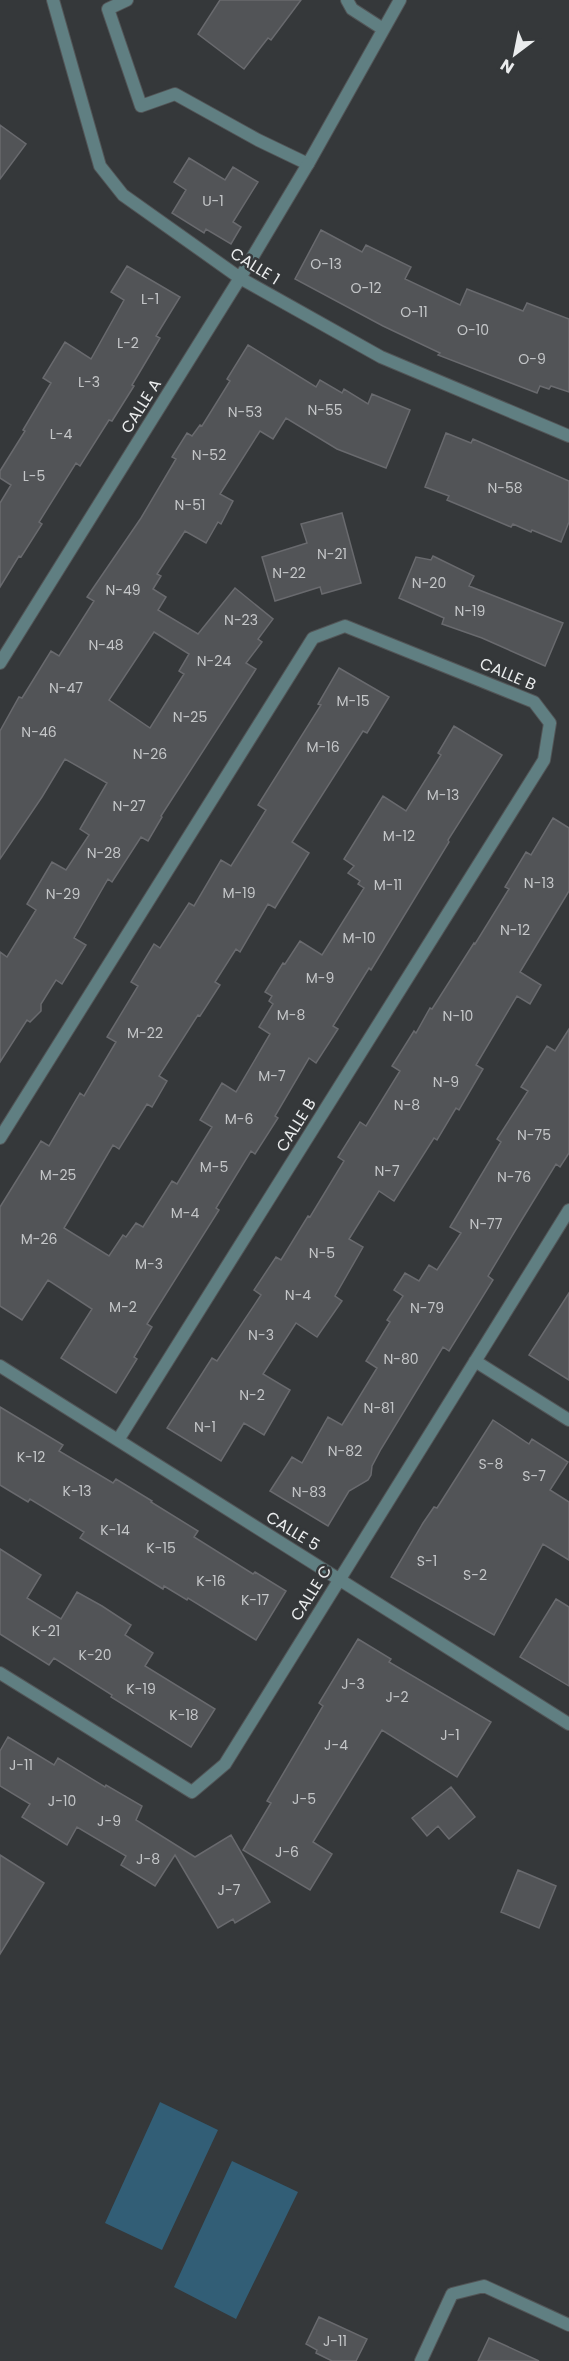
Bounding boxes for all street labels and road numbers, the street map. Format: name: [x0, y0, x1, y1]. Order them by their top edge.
street label: CALLE 1: [226, 242, 284, 290]
street label: CALLE A: [115, 374, 167, 438]
street label: CALLE B: [476, 652, 540, 696]
street label: CALLE B: [271, 1094, 322, 1156]
street label: CALLE 5: [262, 1505, 324, 1557]
street label: CALLE C: [285, 1561, 337, 1625]

